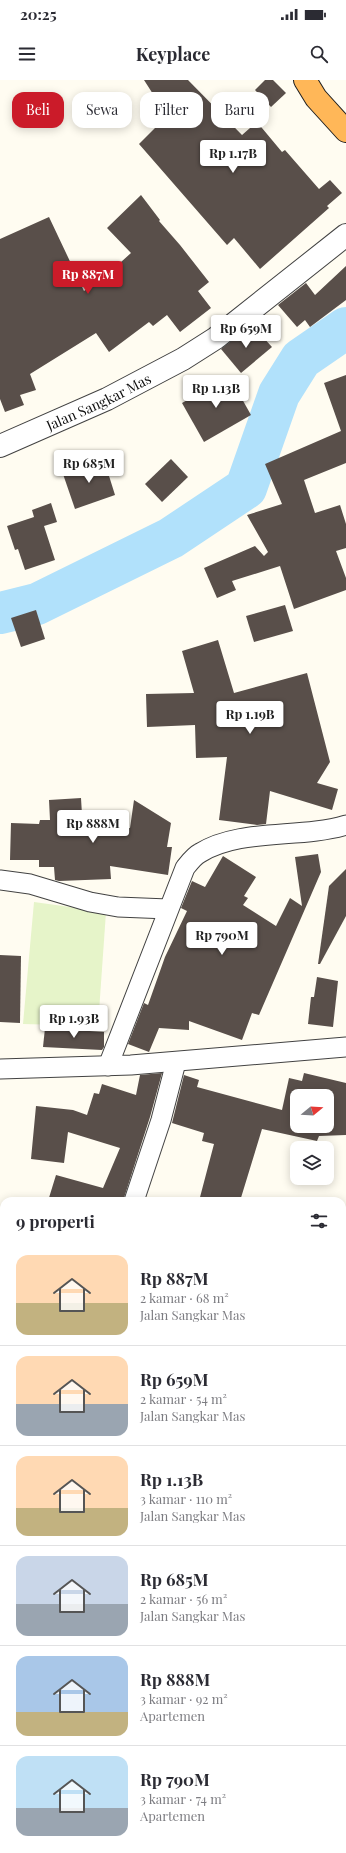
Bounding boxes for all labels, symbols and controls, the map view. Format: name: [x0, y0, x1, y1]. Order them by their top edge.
text: 20:25: [20, 4, 57, 24]
text: Keyplace: [136, 42, 210, 66]
icon: menu: [16, 43, 38, 65]
icon: search: [308, 43, 330, 65]
chip: Beli: [12, 92, 64, 128]
chip: Sewa: [72, 92, 132, 128]
chip: Filter: [140, 92, 203, 128]
chip: Baru: [211, 92, 269, 128]
pin: Rp 1.17B: [192, 140, 274, 174]
text: Rp 1.17B: [209, 144, 257, 161]
pin: Rp 887M: [51, 261, 125, 295]
text: Rp 887M: [62, 265, 114, 282]
pin: Rp 659M: [209, 315, 283, 349]
text: Rp 659M: [220, 319, 272, 336]
street label: Jalan Sangkar Mas: [42, 368, 154, 435]
pin: Rp 1.13B: [175, 375, 257, 409]
text: Rp 1.13B: [192, 379, 240, 396]
pin: Rp 685M: [52, 450, 126, 484]
text: Rp 685M: [63, 454, 115, 471]
pin: Rp 1.19B: [209, 701, 291, 735]
text: Rp 1.19B: [225, 705, 275, 722]
pin: Rp 888M: [56, 810, 130, 844]
text: Rp 888M: [66, 814, 120, 831]
pin: Rp 790M: [185, 922, 259, 956]
text: Rp 790M: [195, 926, 249, 943]
pin: Rp 1.93B: [33, 1005, 115, 1039]
text: Rp 1.93B: [49, 1009, 99, 1026]
north arrow: [290, 1089, 334, 1133]
map controls: [290, 1089, 334, 1185]
button: layers: [290, 1141, 334, 1185]
text: 9 properti: [16, 1210, 95, 1232]
icon: filters: [308, 1210, 330, 1232]
text: Rp 887M: [140, 1267, 209, 1289]
icon: home: [48, 1271, 96, 1319]
text: 2 kamar · 68 m²: [140, 1289, 229, 1306]
text: Jalan Sangkar Mas: [140, 1306, 245, 1323]
text: Rp 659M: [140, 1368, 208, 1390]
icon: home: [48, 1372, 96, 1420]
text: 2 kamar · 54 m²: [140, 1390, 227, 1407]
text: Jalan Sangkar Mas: [140, 1407, 245, 1424]
text: Rp 1.13B: [140, 1468, 203, 1490]
icon: home: [48, 1472, 96, 1520]
text: 3 kamar · 110 m²: [140, 1490, 232, 1507]
text: Jalan Sangkar Mas: [140, 1507, 245, 1524]
text: Rp 685M: [140, 1568, 209, 1590]
icon: home: [48, 1572, 96, 1620]
text: 2 kamar · 56 m²: [140, 1590, 227, 1607]
text: Jalan Sangkar Mas: [140, 1607, 245, 1624]
text: Rp 888M: [140, 1668, 210, 1690]
icon: home: [48, 1672, 96, 1720]
text: 3 kamar · 92 m²: [140, 1690, 228, 1707]
text: Apartemen: [140, 1707, 205, 1724]
text: Rp 790M: [140, 1768, 210, 1790]
icon: home: [48, 1772, 96, 1820]
text: 3 kamar · 74 m²: [140, 1790, 226, 1807]
text: Apartemen: [140, 1807, 205, 1824]

